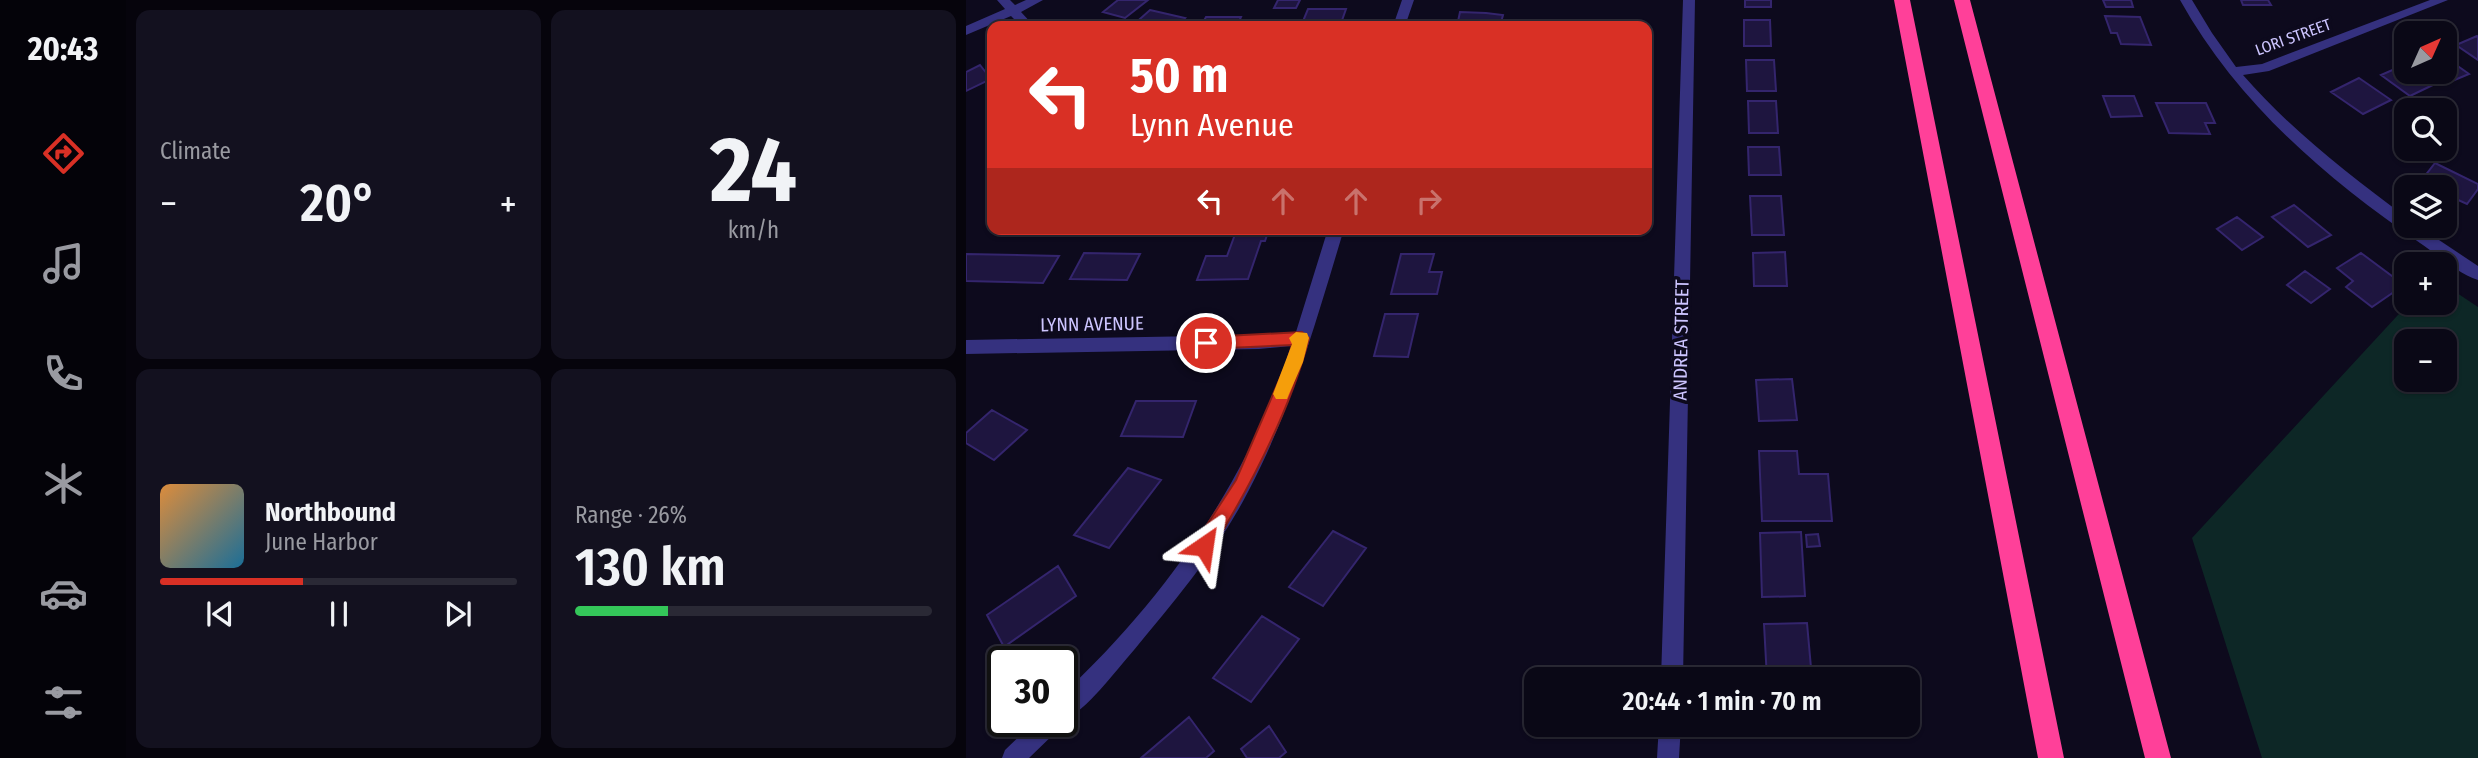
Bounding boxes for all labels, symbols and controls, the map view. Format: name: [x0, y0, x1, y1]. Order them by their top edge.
street label: LORI STREET: [2253, 14, 2334, 59]
north arrow: [2394, 21, 2457, 84]
map controls: [2394, 21, 2457, 392]
text: 20:43: [28, 30, 98, 68]
text: 50 m: [1130, 46, 1228, 105]
icon: left: [1015, 49, 1106, 140]
button: search: [2394, 98, 2457, 161]
text: Lynn Avenue: [1130, 106, 1294, 144]
text: 24: [710, 116, 797, 225]
icon: directions: [39, 129, 88, 178]
text: Climate: [160, 137, 231, 165]
text: 20°: [300, 172, 377, 235]
button: layers: [2394, 175, 2457, 238]
text: −: [160, 181, 177, 227]
text: +: [500, 181, 517, 227]
icon: left: [1191, 182, 1229, 220]
icon: ahead: [1264, 182, 1302, 220]
icon: ahead: [1337, 182, 1375, 220]
icon: right: [1410, 182, 1448, 220]
text: km/h: [728, 216, 779, 244]
icon: music: [39, 239, 88, 288]
button: +: [2394, 252, 2457, 315]
street label: ANDREA STREET: [1668, 279, 1694, 401]
street label: LYNN AVENUE: [1040, 312, 1144, 336]
pin: [1176, 313, 1236, 373]
icon: arrive: [1187, 324, 1225, 362]
button: −: [2394, 329, 2457, 392]
icon: phone: [39, 349, 88, 398]
icon: climate: [39, 459, 88, 508]
text: Northbound: [265, 497, 396, 528]
text: Range · 26%: [575, 501, 687, 529]
position arrow: [1167, 509, 1241, 583]
text: June Harbor: [265, 528, 378, 556]
text: 130 km: [575, 536, 726, 599]
icon: car: [39, 569, 88, 618]
icon: previous: [201, 595, 239, 633]
icon: pause: [320, 595, 358, 633]
icon: next: [439, 595, 477, 633]
speed limit sign: 30: [987, 646, 1078, 737]
icon: filters: [39, 678, 88, 727]
text: 20:44 · 1 min · 70 m: [1622, 686, 1822, 717]

